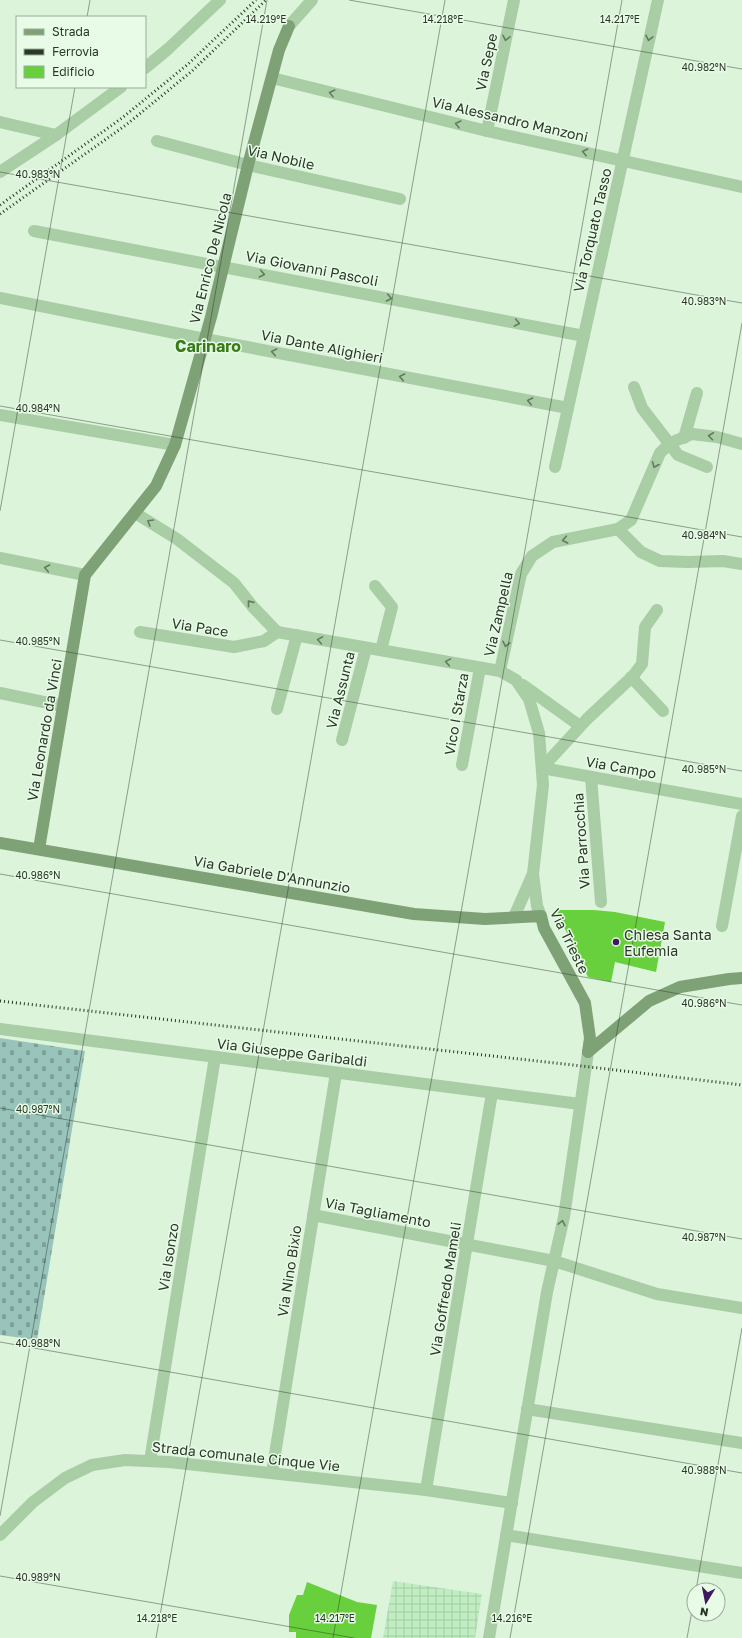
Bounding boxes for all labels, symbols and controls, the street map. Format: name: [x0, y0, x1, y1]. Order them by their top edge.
text: 14.219°E: [246, 13, 286, 25]
text: 14.218°E: [423, 13, 463, 25]
text: 14.217°E: [600, 13, 640, 25]
legend: [16, 16, 146, 88]
text: Strada: [52, 24, 90, 39]
street label: Via Sepe: [472, 32, 500, 92]
one-way arrow: [503, 35, 511, 41]
one-way arrow: [646, 35, 654, 41]
text: Ferrovia: [52, 44, 99, 59]
text: 40.982°N: [682, 61, 726, 73]
text: Edificio: [52, 64, 94, 79]
one-way arrow: [328, 89, 335, 97]
street label: Via Alessandro Manzoni: [430, 93, 590, 145]
one-way arrow: [455, 120, 461, 128]
street label: Via Nobile: [246, 141, 316, 173]
one-way arrow: [582, 148, 588, 156]
street label: Via Torquato Tasso: [569, 166, 615, 294]
text: 40.983°N: [16, 168, 60, 180]
street label: Via Enrico De Nicola: [185, 191, 235, 325]
street label: Via Giovanni Pascoli: [244, 247, 380, 289]
one-way arrow: [259, 269, 265, 277]
one-way arrow: [386, 294, 392, 302]
text: 40.983°N: [682, 295, 726, 307]
one-way arrow: [514, 318, 520, 326]
street label: Via Dante Alighieri: [260, 326, 384, 366]
district label: Carinaro: [175, 336, 241, 356]
one-way arrow: [271, 349, 277, 357]
one-way arrow: [399, 373, 405, 382]
one-way arrow: [527, 397, 533, 406]
text: 40.984°N: [16, 402, 60, 414]
one-way arrow: [708, 432, 714, 441]
one-way arrow: [652, 461, 660, 469]
one-way arrow: [147, 520, 154, 527]
text: 40.984°N: [682, 529, 726, 541]
one-way arrow: [562, 535, 568, 543]
one-way arrow: [44, 564, 50, 572]
street label: Via Zampella: [480, 570, 516, 658]
one-way arrow: [248, 601, 255, 608]
street label: Via Pace: [170, 614, 230, 640]
text: 40.985°N: [16, 635, 60, 647]
one-way arrow: [317, 636, 323, 644]
one-way arrow: [503, 641, 511, 647]
street label: Via Assunta: [322, 650, 358, 730]
street label: Via Leonardo da Vinci: [23, 657, 65, 803]
one-way arrow: [445, 658, 451, 667]
street label: Vico I Starza: [440, 671, 472, 757]
street label: Via Campo: [584, 752, 658, 782]
text: 40.985°N: [682, 763, 726, 775]
street label: Via Parrocchia: [569, 792, 593, 890]
street label: Via Gabriele D'Annunzio: [192, 852, 352, 896]
text: 40.986°N: [16, 869, 61, 881]
street label: Via Trieste: [547, 906, 593, 976]
place label: Chiesa Santa Eufemia: [624, 926, 712, 959]
marker: Chiesa Santa Eufemia: [611, 937, 621, 947]
text: 40.986°N: [682, 997, 727, 1009]
street label: Via Giuseppe Garibaldi: [216, 1034, 368, 1070]
text: 40.987°N: [16, 1103, 60, 1115]
street label: Via Tagliamento: [324, 1193, 432, 1231]
one-way arrow: [558, 1220, 566, 1226]
street label: Via Goffredo Mameli: [426, 1221, 464, 1357]
street label: Via Isonzo: [154, 1222, 182, 1292]
street label: Via Nino Bixio: [273, 1224, 305, 1318]
text: 40.987°N: [682, 1231, 726, 1243]
text: 40.988°N: [15, 1337, 61, 1349]
street label: Strada comunale Cinque Vie: [151, 1438, 341, 1474]
text: 40.988°N: [681, 1464, 727, 1476]
text: 40.989°N: [16, 1571, 61, 1583]
north arrow: [686, 1582, 726, 1622]
text: N: [699, 1605, 709, 1619]
text: 14.218°E: [137, 1612, 177, 1624]
text: 14.217°E: [315, 1612, 355, 1624]
text: 14.216°E: [492, 1612, 532, 1624]

